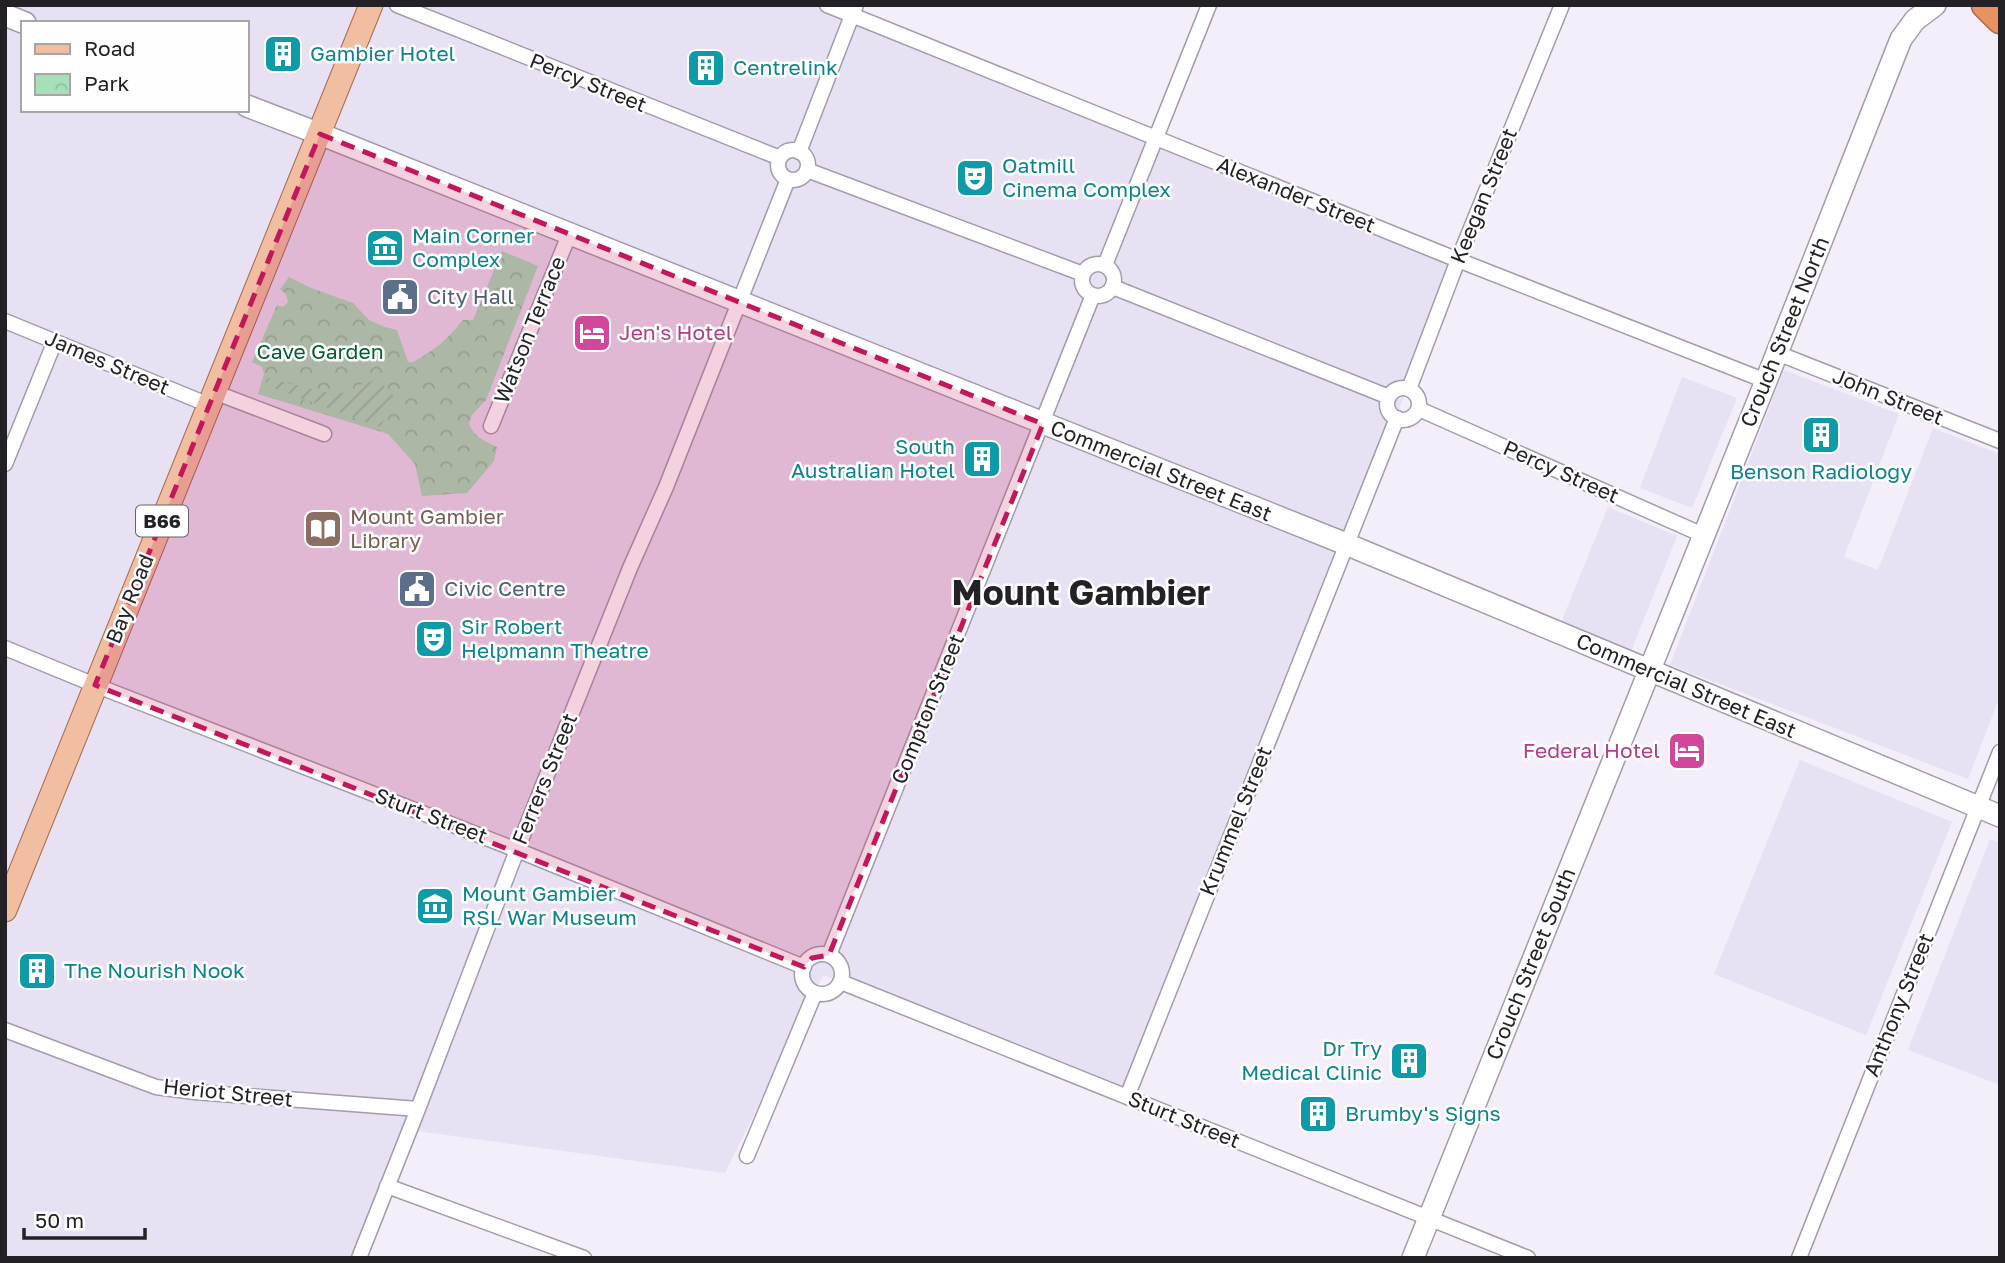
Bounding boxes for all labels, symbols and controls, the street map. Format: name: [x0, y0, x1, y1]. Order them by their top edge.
legend: [21, 21, 248, 112]
building icon: Gambier Hotel: [262, 33, 304, 75]
text: Road: [84, 35, 135, 61]
place label: Gambier Hotel: [310, 40, 455, 66]
street label: Percy Street: [526, 47, 651, 117]
building icon: Centrelink: [685, 47, 727, 89]
place label: Centrelink: [733, 54, 838, 80]
text: Park: [84, 70, 130, 96]
street label: Keegan Street: [1444, 124, 1522, 267]
street label: Alexander Street: [1213, 150, 1379, 238]
place label: Oatmill Cinema Complex: [1002, 152, 1171, 202]
theatre icon: Oatmill Cinema Complex: [954, 157, 996, 199]
place label: Main Corner Complex: [412, 222, 534, 272]
museum icon: Main Corner Complex: [364, 227, 406, 269]
street label: Crouch Street North: [1734, 233, 1834, 431]
street label: Watson Terrace: [488, 252, 570, 407]
public building icon: City Hall: [379, 276, 421, 318]
place label: City Hall: [427, 283, 514, 309]
hotel icon: Jen's Hotel: [571, 312, 613, 354]
place label: Jen's Hotel: [619, 319, 732, 345]
street label: James Street: [41, 324, 174, 400]
park label: Cave Garden: [256, 338, 384, 364]
street label: John Street: [1829, 362, 1948, 430]
street label: Commercial Street East: [1047, 414, 1276, 526]
building icon: Benson Radiology: [1800, 414, 1842, 456]
place label: South Australian Hotel: [791, 433, 955, 483]
street label: Percy Street: [1500, 434, 1623, 508]
building icon: South Australian Hotel: [961, 438, 1003, 480]
place label: Benson Radiology: [1730, 458, 1912, 484]
place label: Mount Gambier Library: [350, 503, 504, 553]
road number: B66: [136, 506, 188, 536]
library icon: Mount Gambier Library: [302, 508, 344, 550]
street label: Bay Road: [99, 550, 159, 647]
public building icon: Civic Centre: [396, 568, 438, 610]
district label: Mount Gambier: [952, 571, 1210, 613]
place label: Civic Centre: [444, 575, 566, 601]
place label: Sir Robert Helpmann Theatre: [461, 613, 649, 663]
theatre icon: Sir Robert Helpmann Theatre: [413, 618, 455, 660]
street label: Commercial Street East: [1572, 627, 1800, 743]
street label: Compton Street: [885, 630, 969, 788]
street label: Ferrers Street: [506, 709, 582, 848]
hotel icon: Federal Hotel: [1666, 730, 1708, 772]
place label: Federal Hotel: [1523, 737, 1660, 763]
street label: Krummel Street: [1193, 742, 1277, 899]
street label: Sturt Street: [371, 782, 491, 848]
street label: Crouch Street South: [1480, 864, 1580, 1063]
place label: Mount Gambier RSL War Museum: [462, 880, 637, 930]
museum icon: Mount Gambier RSL War Museum: [414, 885, 456, 927]
street label: Anthony Street: [1857, 929, 1939, 1080]
building icon: The Nourish Nook: [16, 950, 58, 992]
place label: The Nourish Nook: [64, 957, 245, 983]
place label: Dr Try Medical Clinic: [1241, 1035, 1382, 1085]
building icon: Dr Try Medical Clinic: [1388, 1040, 1430, 1082]
street label: Heriot Street: [162, 1072, 294, 1112]
street label: Sturt Street: [1125, 1085, 1244, 1153]
building icon: Brumby's Signs: [1297, 1093, 1339, 1135]
place label: Brumby's Signs: [1345, 1100, 1501, 1126]
scale bar: [24, 1196, 145, 1240]
text: 50 m: [35, 1207, 84, 1233]

